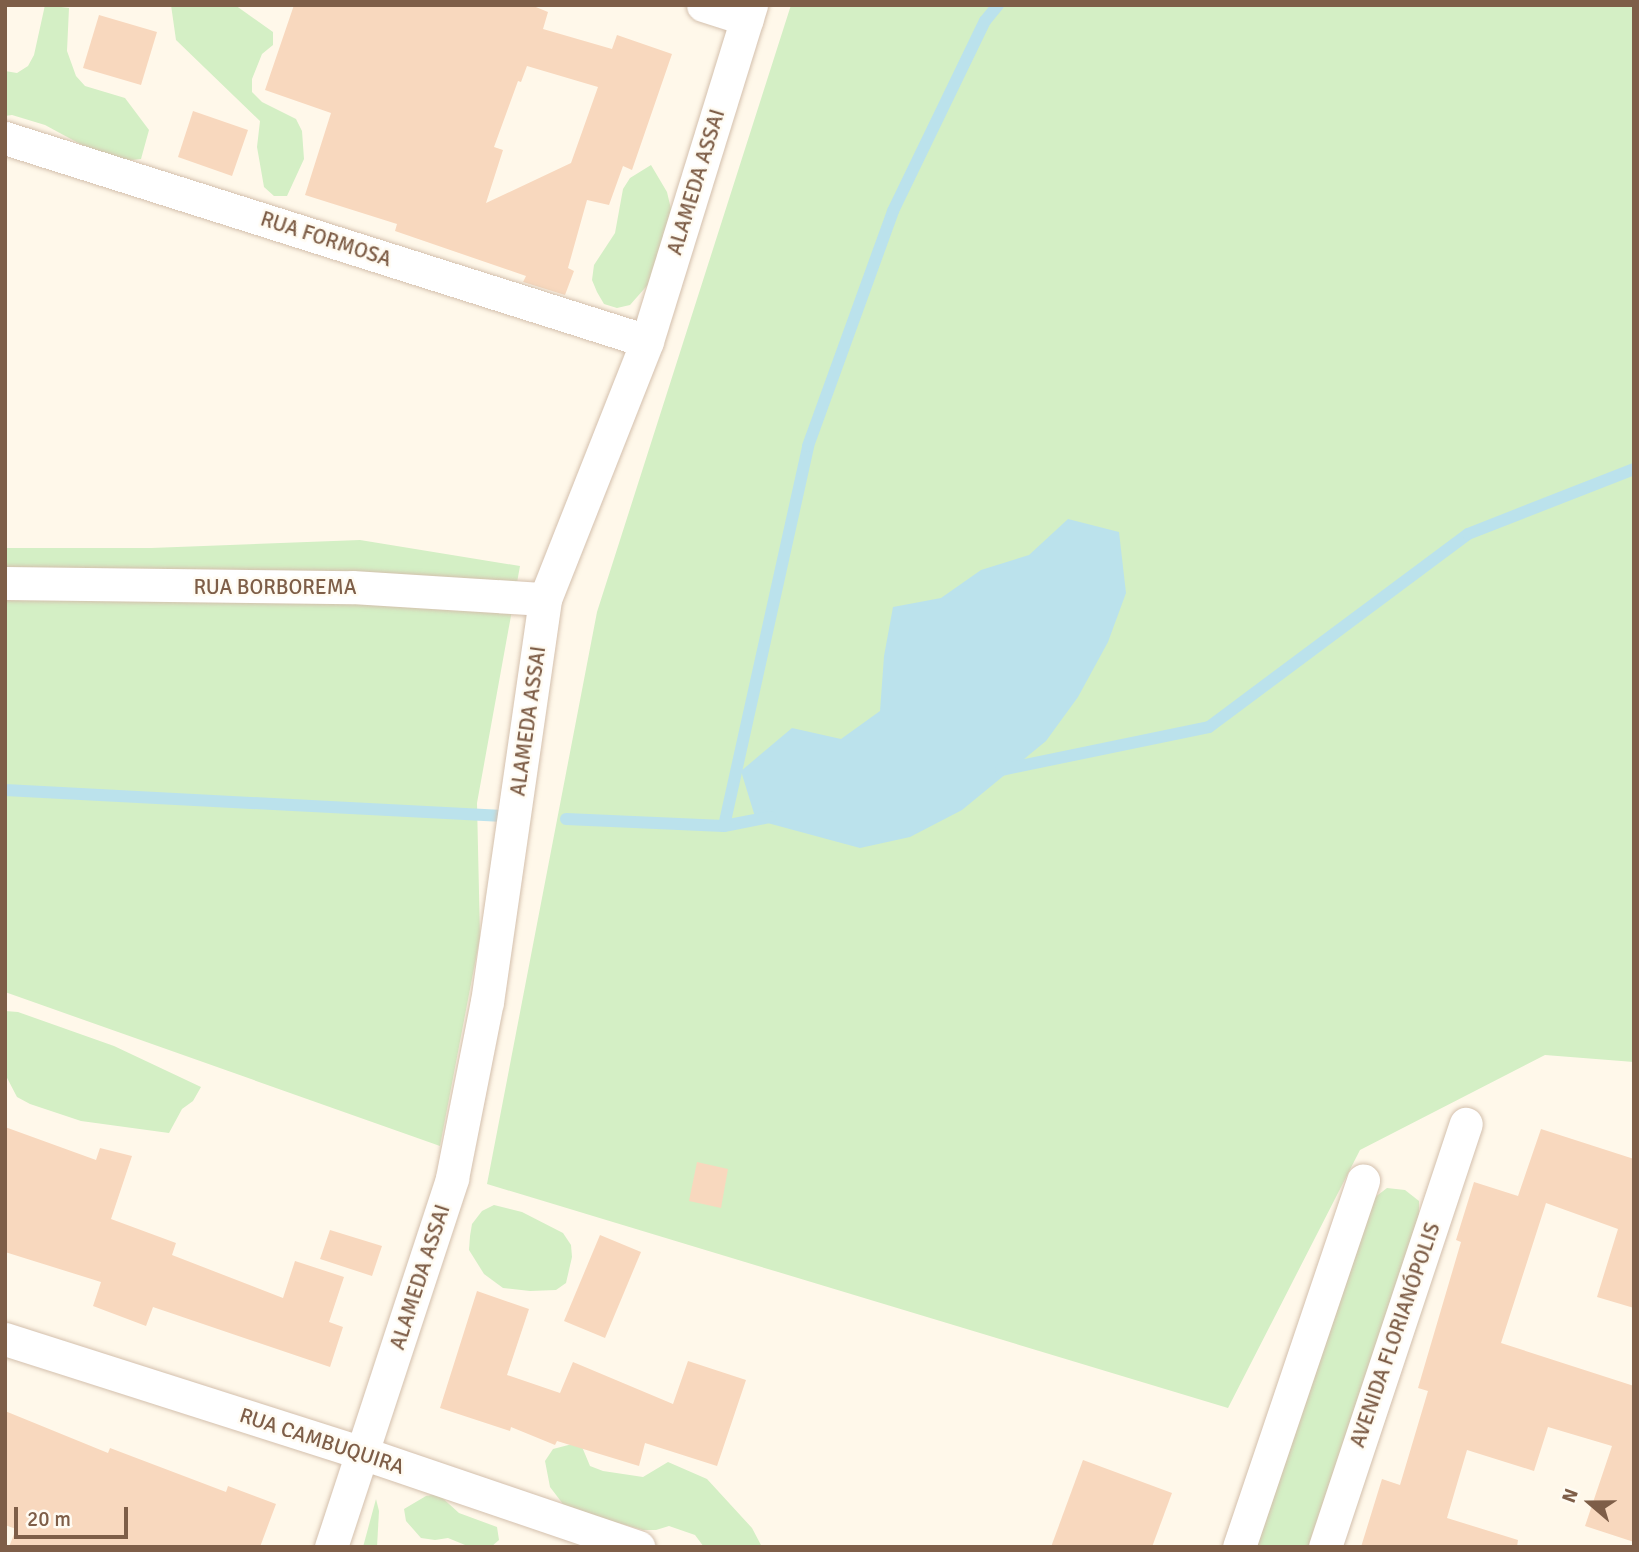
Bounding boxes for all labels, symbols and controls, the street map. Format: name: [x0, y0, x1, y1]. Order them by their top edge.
street label: ALAMEDA ASSAI: [662, 106, 730, 258]
street label: RUA FORMOSA: [257, 206, 395, 272]
street label: RUA BORBOREMA: [193, 574, 357, 600]
street label: ALAMEDA ASSAI: [505, 644, 551, 798]
street label: ALAMEDA ASSAI: [385, 1201, 455, 1353]
street label: AVENIDA FLORIANÓPOLIS: [1345, 1219, 1445, 1451]
street label: RUA CAMBUQUIRA: [236, 1402, 408, 1480]
north arrow: [1555, 1468, 1625, 1538]
text: N: [1557, 1486, 1584, 1506]
scale bar: [18, 1492, 131, 1536]
text: 20 m: [27, 1506, 71, 1532]

